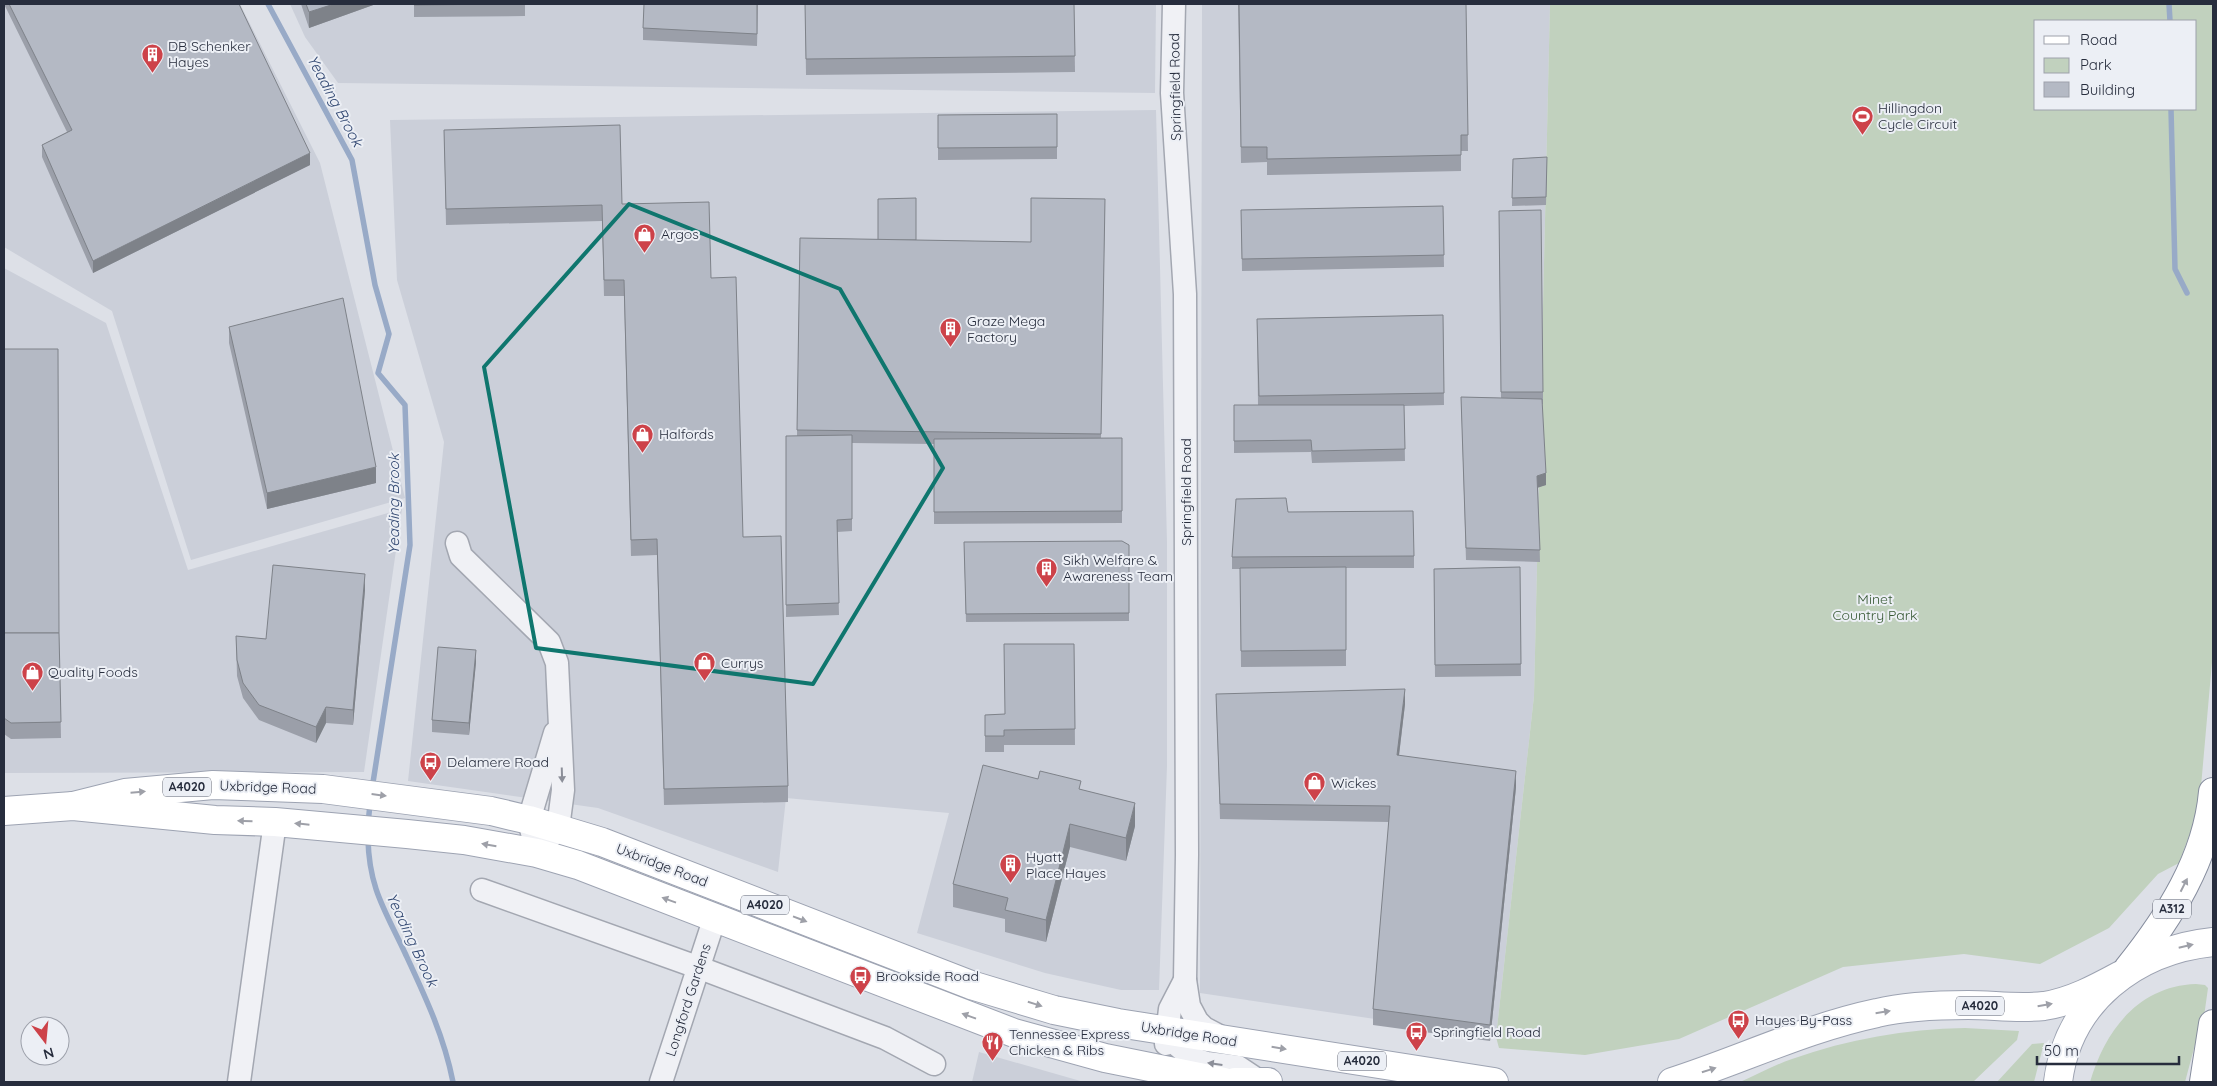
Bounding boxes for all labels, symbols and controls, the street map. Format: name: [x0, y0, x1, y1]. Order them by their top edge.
legend: [2034, 20, 2197, 110]
text: Road: [2080, 30, 2117, 49]
street label: Springfield Road: [1165, 33, 1185, 141]
place label: DB Schenker Hayes: [168, 37, 251, 71]
building icon: DB Schenker Hayes: [140, 42, 164, 73]
water label: Yeading Brook: [303, 52, 369, 152]
text: Park: [2080, 55, 2112, 74]
text: Building: [2080, 80, 2135, 99]
place label: Hillingdon Cycle Circuit: [1878, 99, 1958, 133]
sports icon: Hillingdon Cycle Circuit: [1850, 104, 1874, 135]
shop icon: Argos: [633, 222, 657, 253]
place label: Argos: [661, 225, 699, 243]
place label: Graze Mega Factory: [967, 312, 1045, 346]
building icon: Graze Mega Factory: [939, 317, 963, 348]
shop icon: Halfords: [631, 422, 655, 453]
place label: Halfords: [659, 425, 714, 443]
street label: Springfield Road: [1177, 438, 1195, 546]
water label: Yeading Brook: [384, 451, 403, 555]
place label: Sikh Welfare & Awareness Team: [1063, 551, 1173, 585]
building icon: Sikh Welfare & Awareness Team: [1035, 556, 1059, 587]
park label: Minet Country Park: [1832, 590, 1918, 624]
shop icon: Currys: [693, 651, 717, 682]
place label: Currys: [721, 654, 763, 672]
shop icon: Quality Foods: [20, 660, 44, 691]
place label: Quality Foods: [48, 663, 138, 681]
bus stop icon: Delamere Road: [419, 750, 443, 781]
place label: Delamere Road: [447, 753, 549, 771]
one-way arrow: [559, 767, 567, 783]
shop icon: Wickes: [1303, 771, 1327, 802]
place label: Wickes: [1331, 774, 1376, 792]
street label: Uxbridge Road: [219, 776, 317, 798]
road number: A4020: [163, 778, 211, 796]
one-way arrow: [130, 787, 146, 795]
one-way arrow: [372, 791, 388, 799]
one-way arrow: [236, 817, 252, 825]
one-way arrow: [294, 820, 310, 828]
street label: Uxbridge Road: [614, 839, 710, 891]
one-way arrow: [480, 840, 496, 848]
place label: Hyatt Place Hayes: [1026, 848, 1106, 882]
building icon: Hyatt Place Hayes: [998, 853, 1022, 884]
one-way arrow: [2180, 878, 2188, 893]
water label: Yeading Brook: [382, 890, 443, 991]
one-way arrow: [662, 896, 677, 903]
road number: A4020: [741, 896, 789, 914]
road number: A312: [2153, 900, 2191, 919]
one-way arrow: [793, 915, 808, 923]
street label: Longford Gardens: [661, 941, 715, 1059]
one-way arrow: [2178, 942, 2193, 950]
bus stop icon: Brookside Road: [848, 964, 872, 995]
place label: Brookside Road: [876, 967, 979, 985]
road number: A4020: [1956, 996, 2004, 1016]
one-way arrow: [1027, 1001, 1042, 1009]
one-way arrow: [2037, 1001, 2053, 1009]
bus stop icon: Hayes By-Pass: [1727, 1008, 1751, 1039]
one-way arrow: [1875, 1008, 1891, 1016]
place label: Hayes By-Pass: [1755, 1011, 1852, 1029]
one-way arrow: [961, 1012, 976, 1019]
north arrow: [20, 1016, 70, 1066]
street label: Uxbridge Road: [1140, 1018, 1238, 1050]
bus stop icon: Springfield Road: [1405, 1020, 1429, 1051]
place label: Springfield Road: [1433, 1023, 1541, 1041]
place label: Tennessee Express Chicken & Ribs: [1009, 1025, 1130, 1059]
restaurant icon: Tennessee Express Chicken & Ribs: [981, 1030, 1005, 1061]
scale bar: [2037, 1034, 2180, 1066]
text: 50 m: [2044, 1041, 2079, 1060]
text: N: [41, 1043, 56, 1064]
one-way arrow: [1271, 1044, 1287, 1052]
road number: A4020: [1338, 1052, 1386, 1070]
one-way arrow: [1207, 1060, 1223, 1068]
one-way arrow: [1702, 1066, 1717, 1074]

